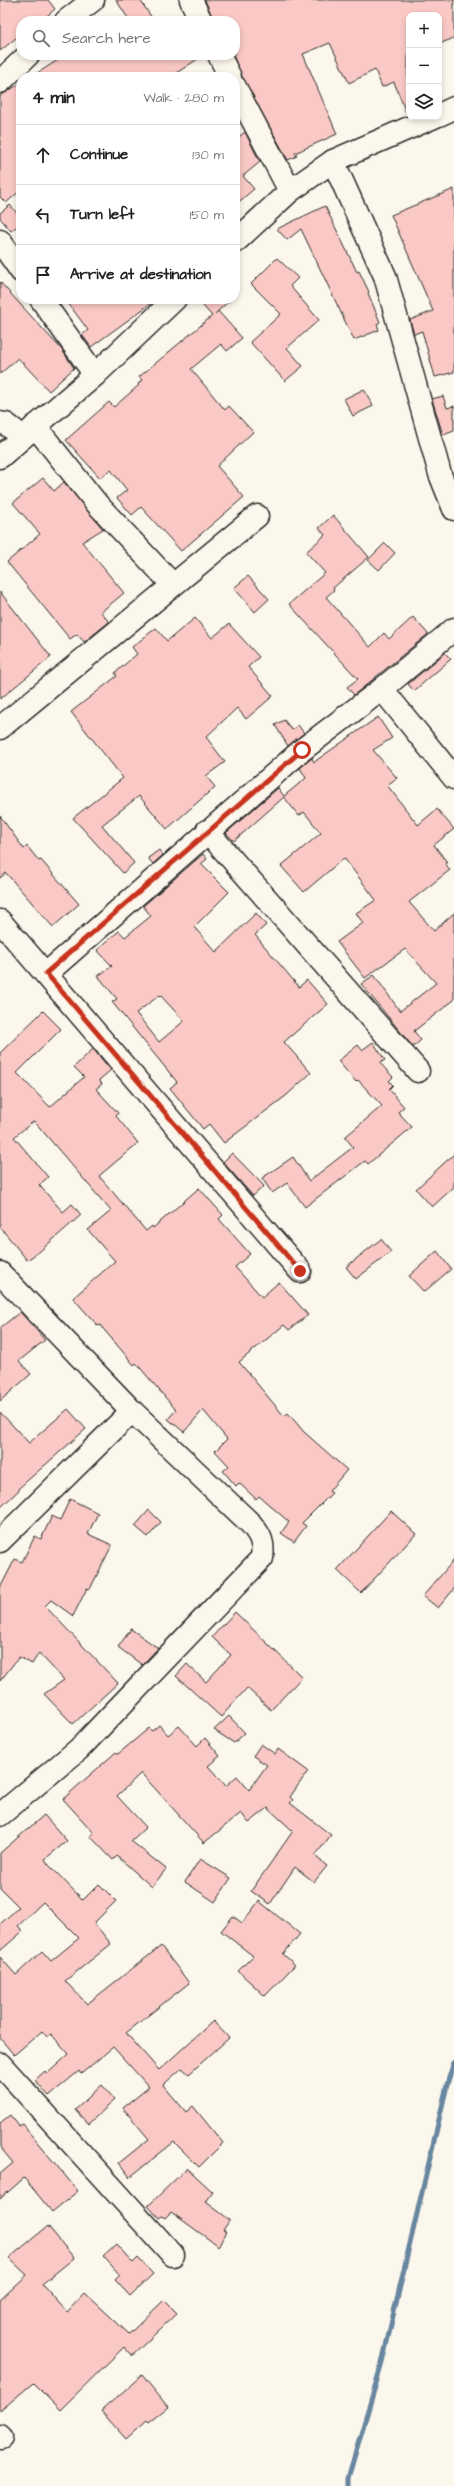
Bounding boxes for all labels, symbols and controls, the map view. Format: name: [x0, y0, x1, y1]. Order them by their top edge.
map controls: [406, 12, 442, 120]
button: +: [406, 12, 442, 48]
search box: [16, 16, 240, 60]
icon: search: [30, 27, 52, 49]
text: Search here: [62, 28, 151, 49]
button: −: [406, 48, 442, 84]
button: layers: [406, 84, 442, 120]
text: 4 min: [32, 86, 75, 110]
text: Walk · 280 m: [143, 89, 224, 107]
icon: ahead: [32, 144, 54, 166]
text: Continue: [70, 144, 128, 165]
text: 130 m: [192, 146, 224, 164]
icon: left: [32, 204, 54, 226]
text: Turn left: [70, 204, 134, 225]
text: 150 m: [190, 206, 224, 224]
icon: arrive: [32, 264, 54, 286]
text: Arrive at destination: [70, 264, 211, 285]
route start: [293, 741, 311, 759]
route end: [291, 1262, 309, 1280]

